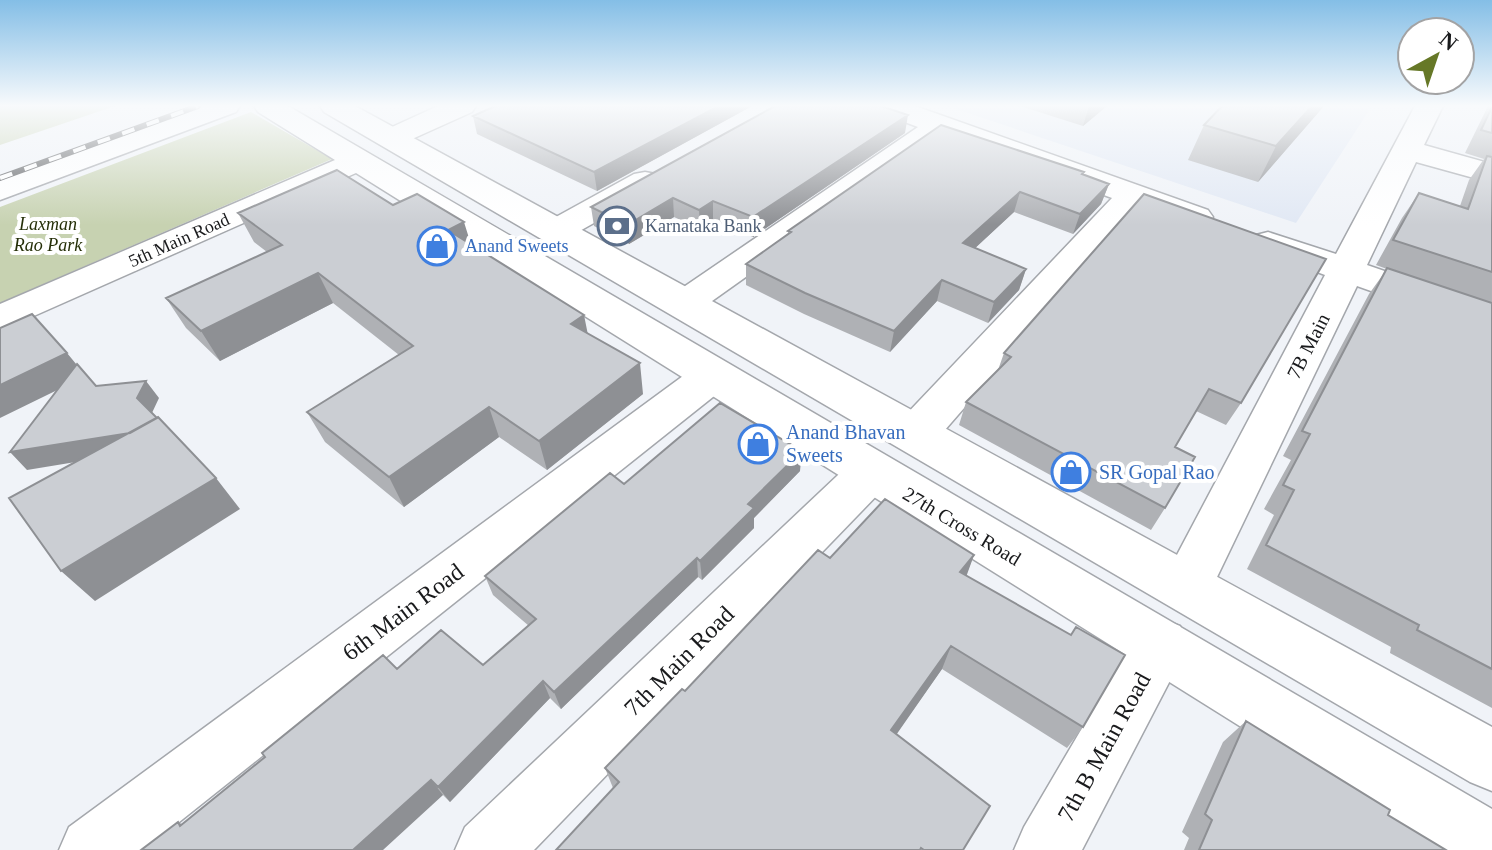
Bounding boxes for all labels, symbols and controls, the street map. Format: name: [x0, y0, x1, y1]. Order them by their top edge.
north arrow: [1396, 16, 1476, 96]
text: N: [1434, 26, 1463, 56]
bank icon: Karnataka Bank: [596, 205, 638, 247]
street label: 5th Main Road: [126, 209, 232, 271]
park label: Laxman Rao Park: [13, 214, 83, 255]
place label: Karnataka Bank: [645, 216, 761, 236]
shop icon: Anand Sweets: [416, 225, 458, 267]
place label: Anand Sweets: [465, 236, 568, 256]
street label: 7B Main: [1282, 310, 1334, 382]
place label: Anand Bhavan Sweets: [786, 421, 905, 466]
shop icon: Anand Bhavan Sweets: [737, 423, 779, 465]
shop icon: SR Gopal Rao: [1050, 451, 1092, 493]
place label: SR Gopal Rao: [1099, 461, 1215, 484]
street label: 27th Cross Road: [899, 482, 1025, 570]
street label: 6th Main Road: [338, 558, 468, 666]
street label: 7th Main Road: [619, 601, 739, 721]
street label: 7th B Main Road: [1052, 668, 1156, 826]

